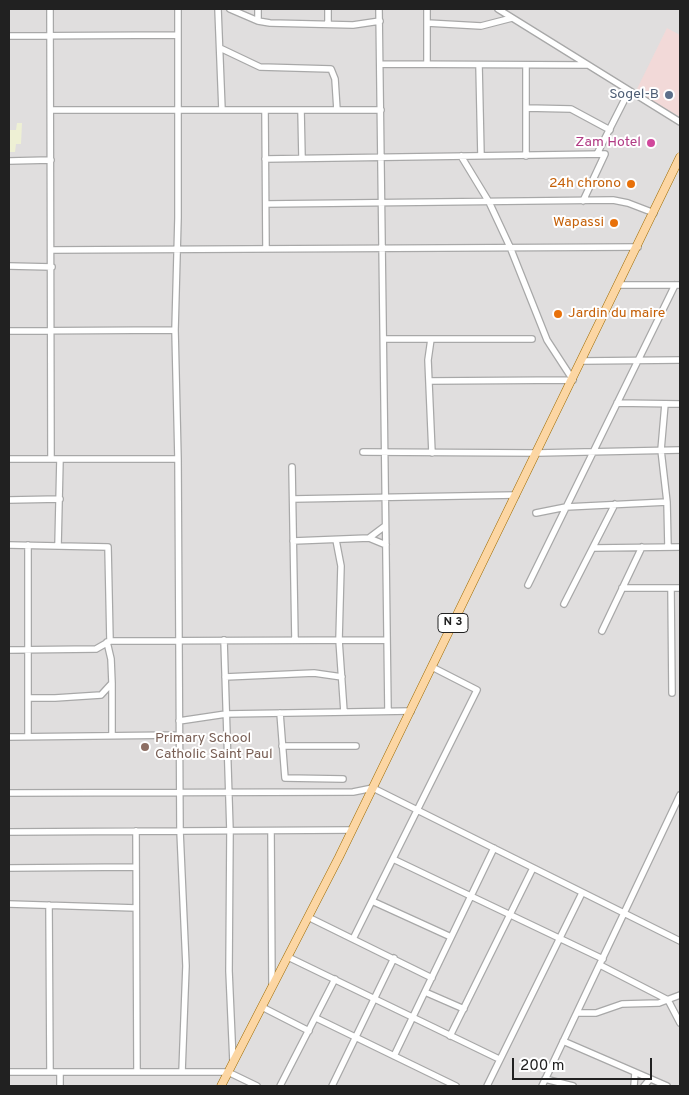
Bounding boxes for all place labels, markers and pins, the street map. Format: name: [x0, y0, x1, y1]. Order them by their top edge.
place label: Sogel-B: [609, 87, 659, 103]
marker: Sogel-B: [663, 89, 675, 101]
place label: Zam Hotel: [575, 135, 641, 151]
marker: Zam Hotel: [645, 137, 657, 149]
place label: 24h chrono: [549, 176, 621, 192]
marker: 24h chrono: [625, 178, 637, 190]
place label: Wapassi: [553, 215, 604, 231]
marker: Wapassi: [608, 217, 620, 229]
place label: Jardin du maire: [568, 306, 665, 322]
marker: Jardin du maire: [552, 308, 564, 320]
place label: Primary School Catholic Saint Paul: [155, 731, 273, 764]
marker: Primary School Catholic Saint Paul: [139, 741, 151, 753]

